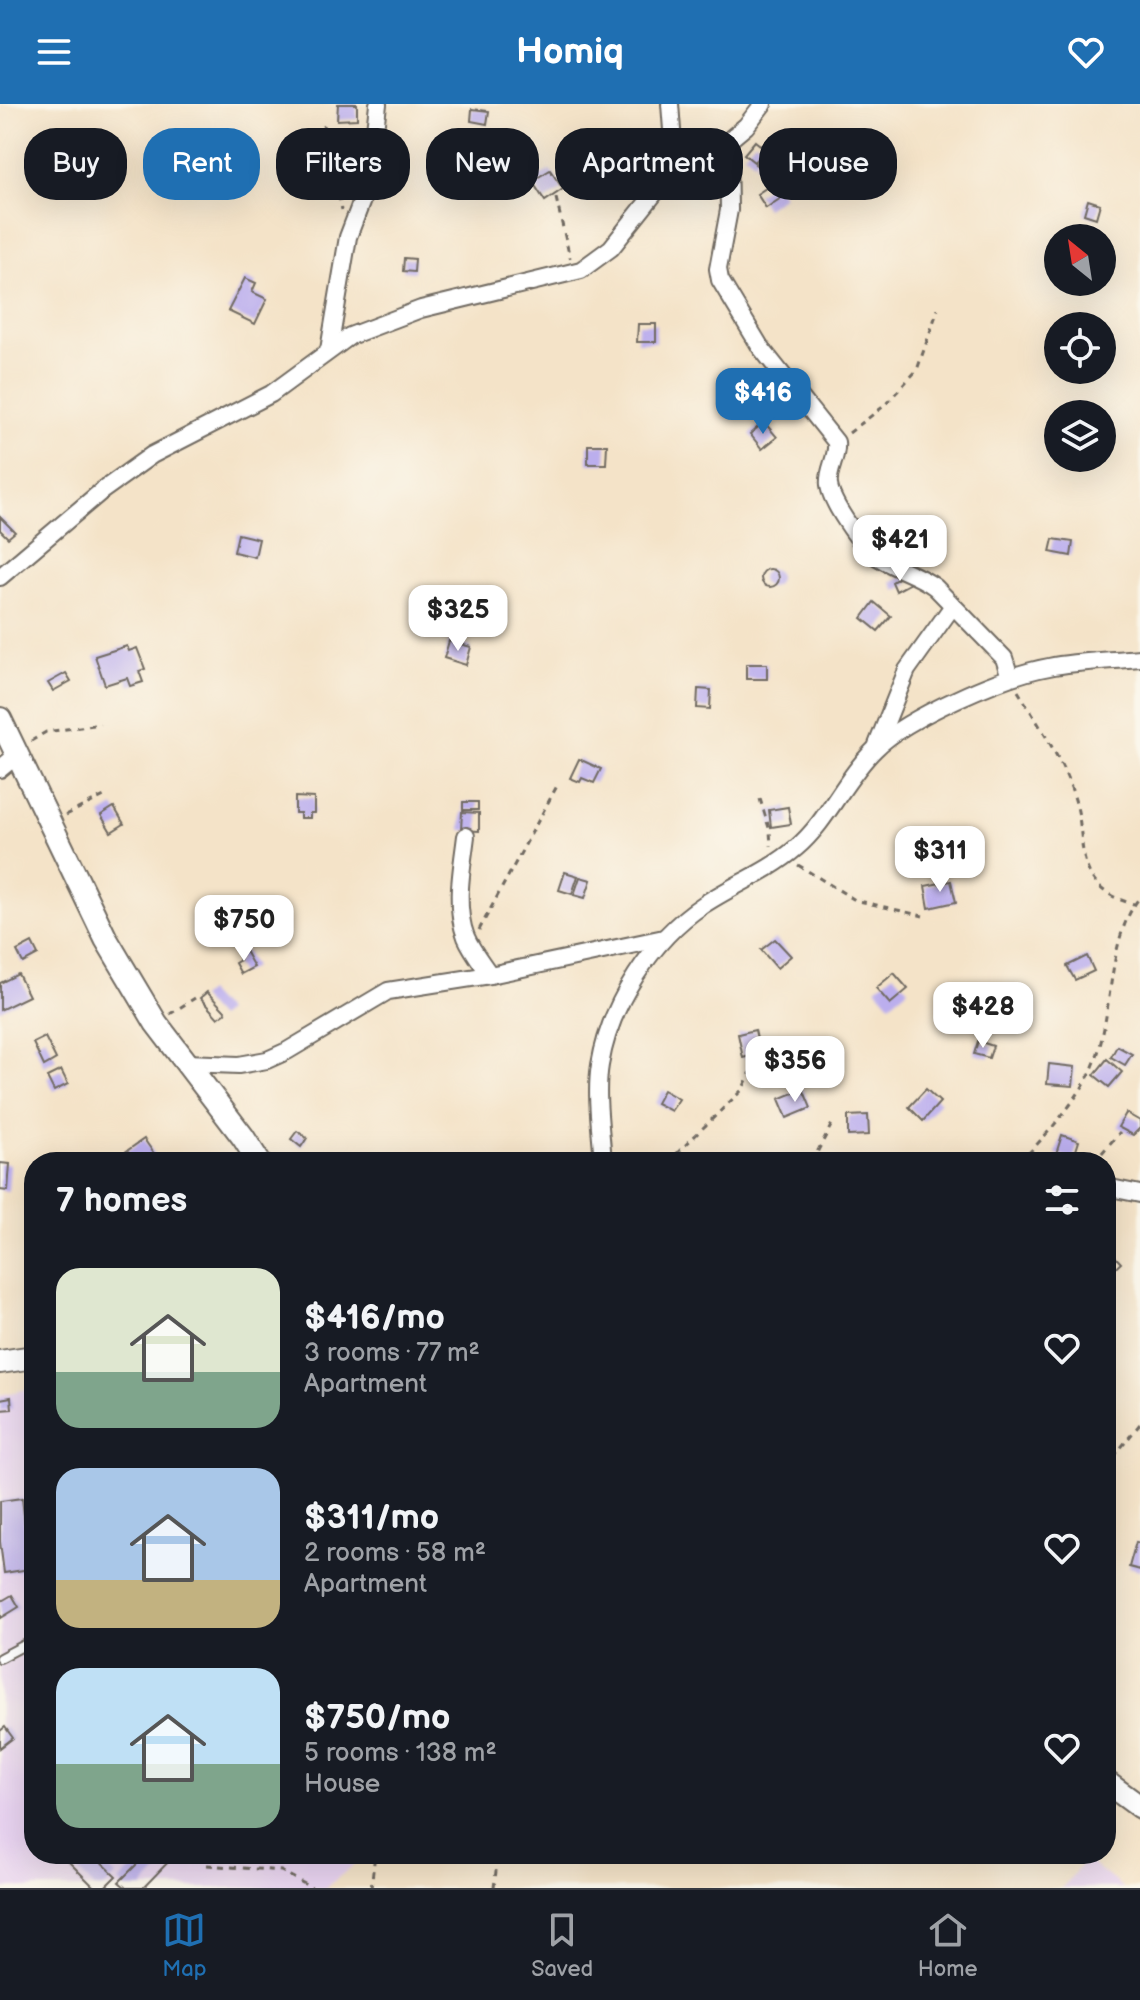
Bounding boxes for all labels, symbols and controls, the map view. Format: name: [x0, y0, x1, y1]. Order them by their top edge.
icon: menu: [32, 30, 76, 74]
icon: heart: [1064, 30, 1108, 74]
text: Homiq: [516, 31, 624, 74]
chip: Buy: [24, 128, 127, 200]
chip: Rent: [143, 128, 260, 200]
chip: Filters: [276, 128, 410, 200]
chip: New: [426, 128, 539, 200]
chip: Apartment: [555, 128, 743, 200]
chip: House: [759, 128, 897, 200]
north arrow: [1044, 224, 1116, 296]
map controls: [1044, 224, 1116, 472]
button: locate: [1044, 312, 1116, 384]
pin: $416: [716, 368, 810, 436]
text: $416: [734, 378, 792, 409]
button: layers: [1044, 400, 1116, 472]
pin: $421: [853, 515, 947, 583]
text: $421: [871, 525, 929, 556]
pin: $325: [411, 585, 505, 653]
text: $325: [427, 595, 489, 626]
pin: $311: [893, 826, 987, 894]
text: $311: [913, 836, 967, 867]
pin: $750: [197, 895, 291, 963]
text: $750: [213, 905, 275, 936]
pin: $428: [936, 982, 1030, 1050]
text: $428: [951, 992, 1015, 1023]
pin: $356: [748, 1036, 842, 1104]
text: $356: [763, 1046, 827, 1077]
icon: filters: [1040, 1178, 1084, 1222]
text: 7 homes: [56, 1180, 187, 1221]
text: $416/mo: [304, 1297, 445, 1338]
icon: home: [120, 1300, 216, 1396]
icon: heart: [1040, 1326, 1084, 1370]
text: 3 rooms · 77 m²: [304, 1338, 480, 1369]
text: Apartment: [304, 1369, 427, 1400]
text: $311/mo: [304, 1497, 439, 1538]
icon: home: [120, 1500, 216, 1596]
icon: heart: [1040, 1526, 1084, 1570]
text: 2 rooms · 58 m²: [304, 1538, 486, 1569]
text: Apartment: [304, 1569, 427, 1600]
text: $750/mo: [304, 1697, 450, 1738]
icon: home: [120, 1700, 216, 1796]
icon: heart: [1040, 1726, 1084, 1770]
text: 5 rooms · 138 m²: [304, 1738, 497, 1769]
text: House: [304, 1769, 380, 1800]
tab: Map: [162, 1908, 207, 1983]
tab: Saved: [531, 1908, 593, 1983]
tab: Home: [918, 1908, 978, 1983]

